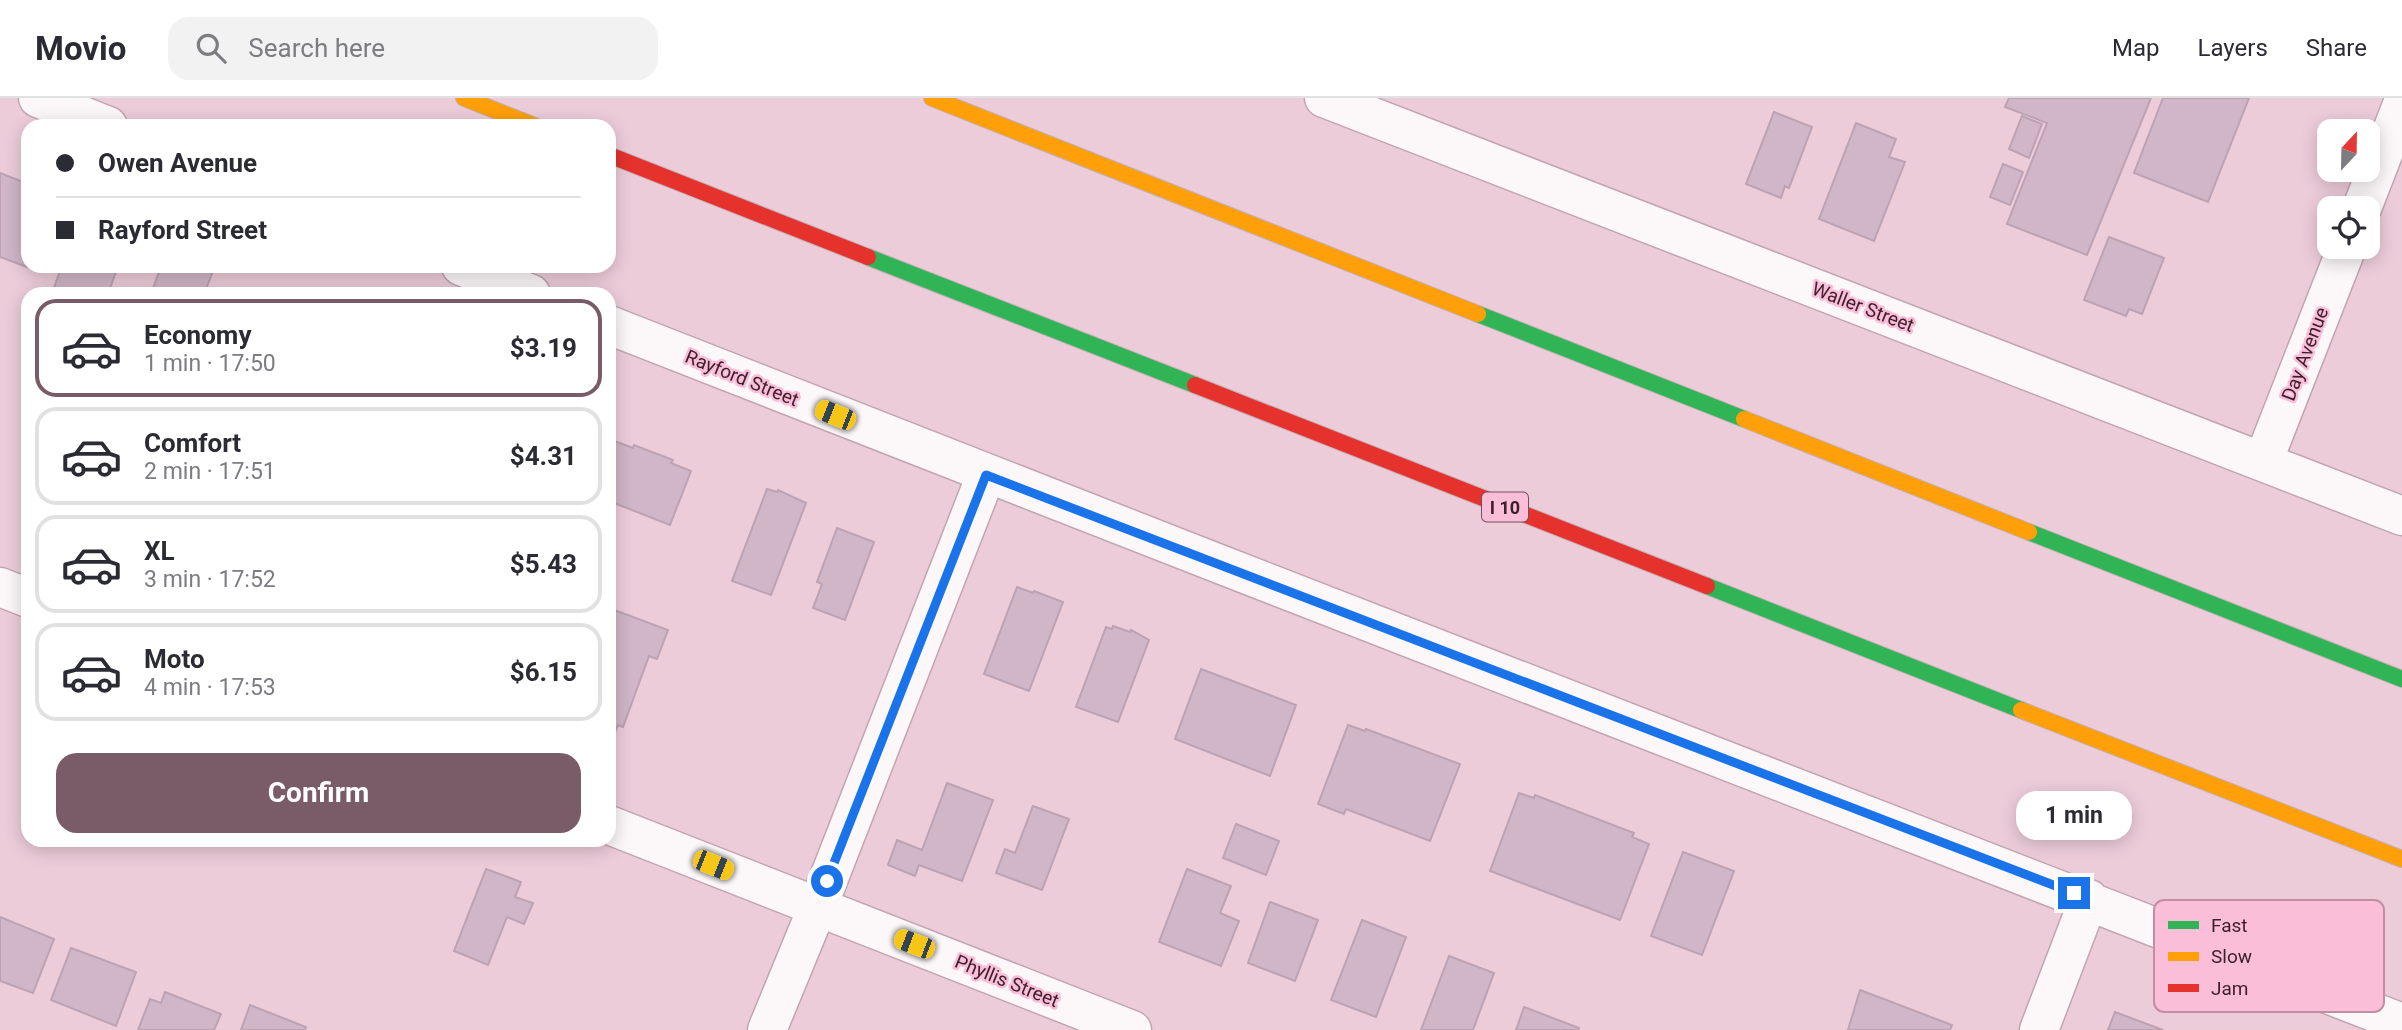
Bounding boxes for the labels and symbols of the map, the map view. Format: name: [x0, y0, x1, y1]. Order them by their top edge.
north arrow: [2317, 119, 2380, 182]
street label: Waller Street: [1809, 277, 1917, 337]
street label: Day Avenue: [2277, 304, 2333, 404]
street label: Rayford Street: [682, 345, 802, 411]
car: [812, 397, 859, 433]
road number: I 10: [1482, 492, 1528, 522]
callout: 1 min: [2016, 792, 2132, 840]
car: [690, 847, 737, 883]
route start: [811, 865, 843, 897]
route end: [2058, 877, 2090, 909]
legend: [2154, 900, 2384, 1012]
text: Fast: [2211, 914, 2248, 937]
car: [891, 927, 938, 961]
text: Slow: [2211, 945, 2252, 968]
street label: Phyllis Street: [952, 950, 1062, 1012]
text: Jam: [2211, 977, 2248, 1000]

